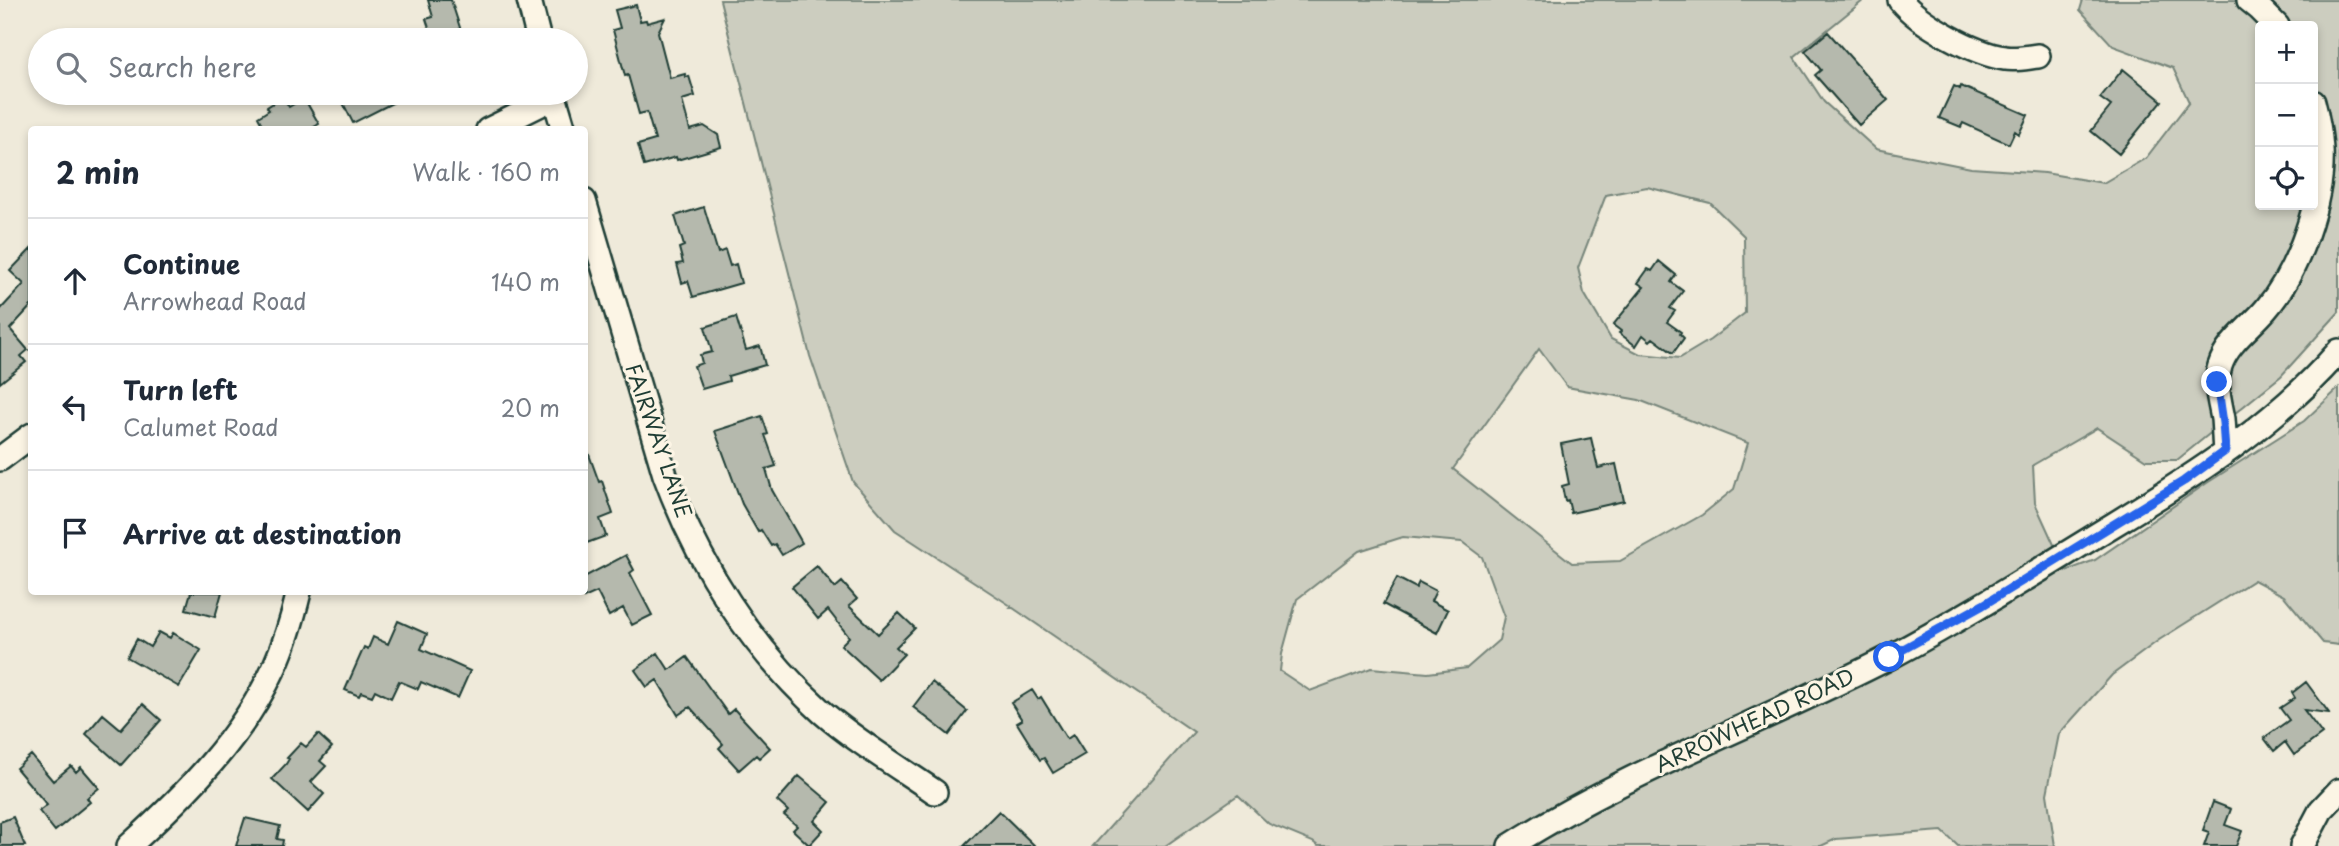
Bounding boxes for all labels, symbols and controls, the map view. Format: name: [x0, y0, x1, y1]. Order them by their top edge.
map controls: [2255, 21, 2318, 210]
button: +: [2255, 21, 2318, 84]
search box: [28, 28, 588, 105]
text: Search here: [108, 47, 257, 86]
icon: search: [52, 48, 90, 86]
button: −: [2255, 84, 2318, 147]
button: locate: [2255, 147, 2318, 210]
text: 2 min: [56, 149, 140, 194]
text: Walk · 160 m: [412, 154, 560, 189]
text: Continue: [123, 244, 240, 283]
icon: ahead: [56, 262, 94, 300]
text: 140 m: [491, 264, 560, 299]
text: Arrowhead Road: [123, 283, 307, 318]
street label: FAIRWAY LANE: [618, 359, 701, 522]
route end: [2201, 366, 2232, 397]
text: Turn left: [123, 370, 238, 409]
icon: left: [56, 388, 94, 426]
text: 20 m: [501, 390, 560, 425]
text: Calumet Road: [123, 409, 279, 444]
icon: arrive: [56, 514, 94, 552]
text: Arrive at destination: [123, 514, 402, 553]
route start: [1873, 641, 1904, 672]
street label: ARROWHEAD ROAD: [1649, 659, 1859, 780]

